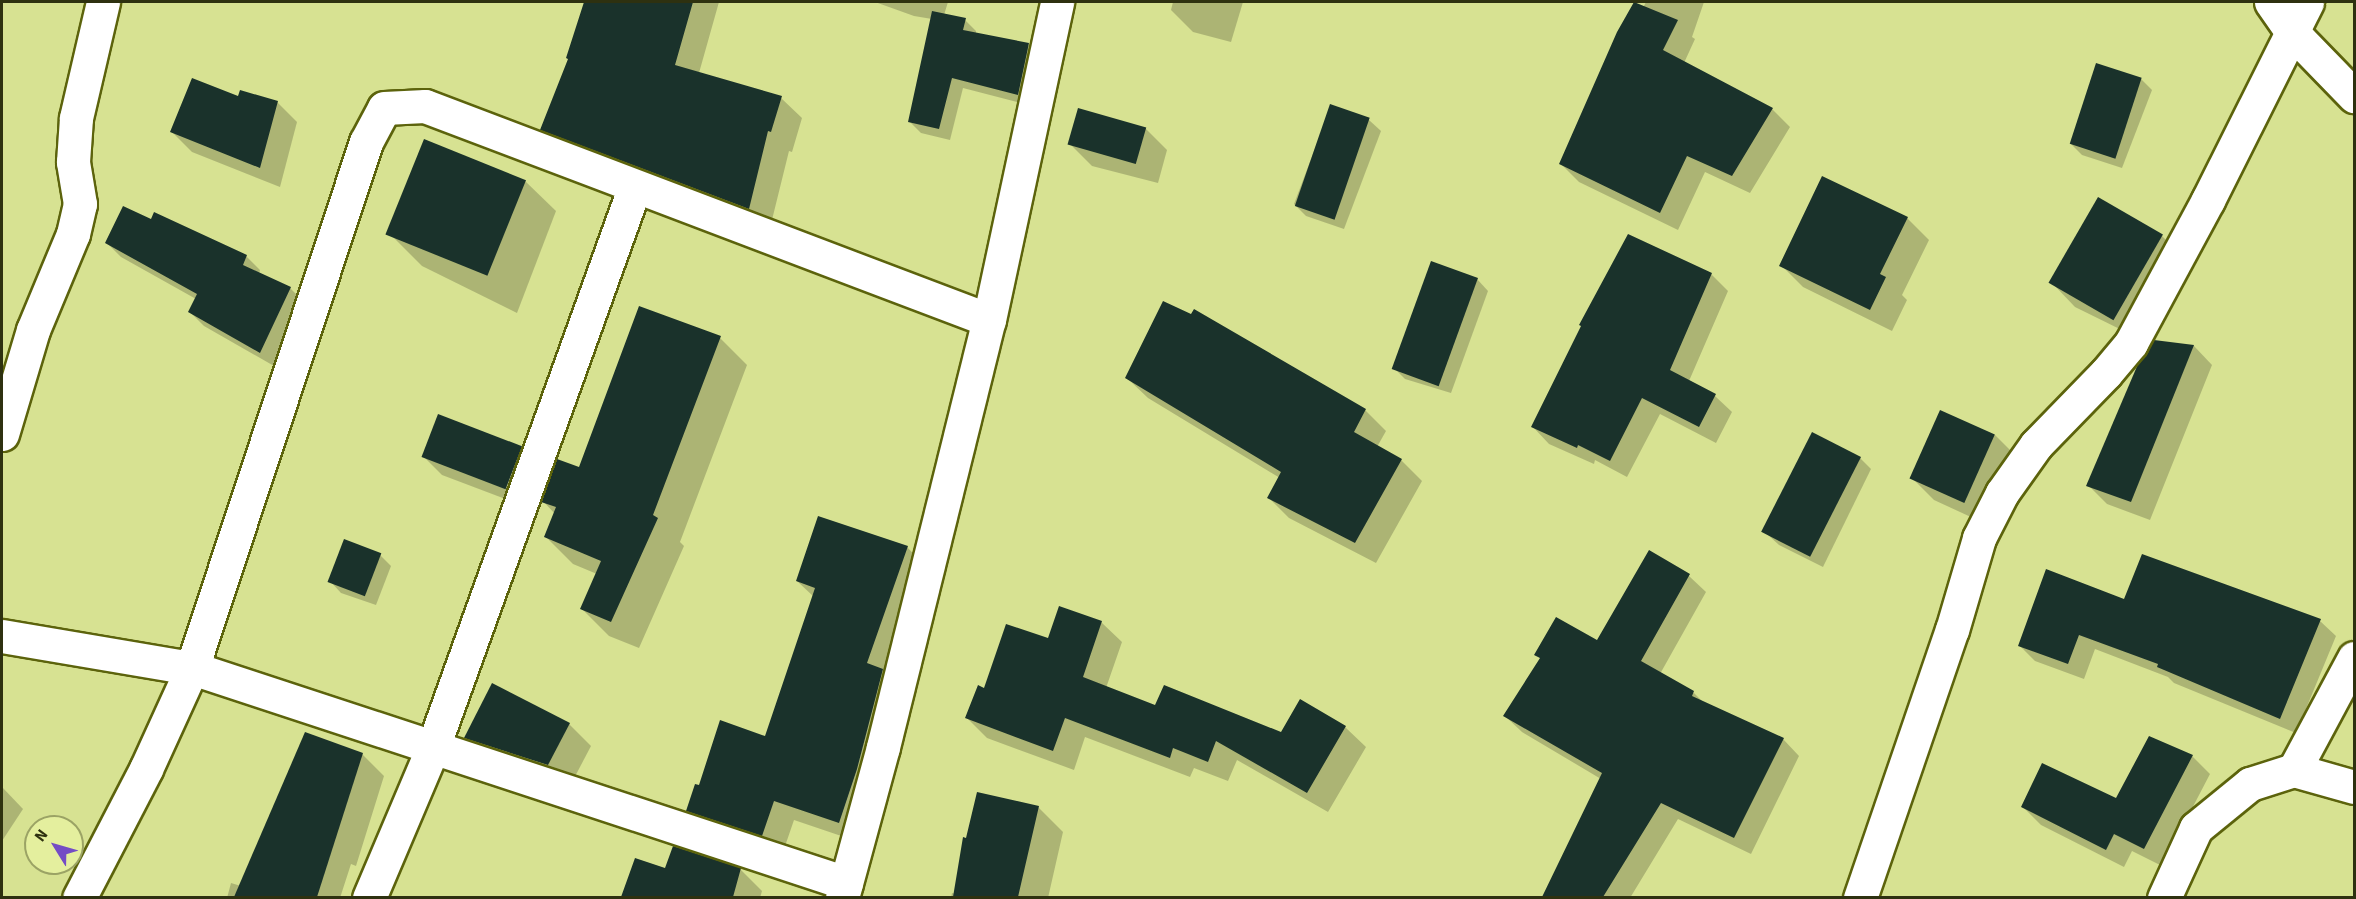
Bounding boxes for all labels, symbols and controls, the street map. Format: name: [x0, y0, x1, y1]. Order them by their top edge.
north arrow: [24, 815, 84, 875]
text: N: [29, 825, 53, 846]

